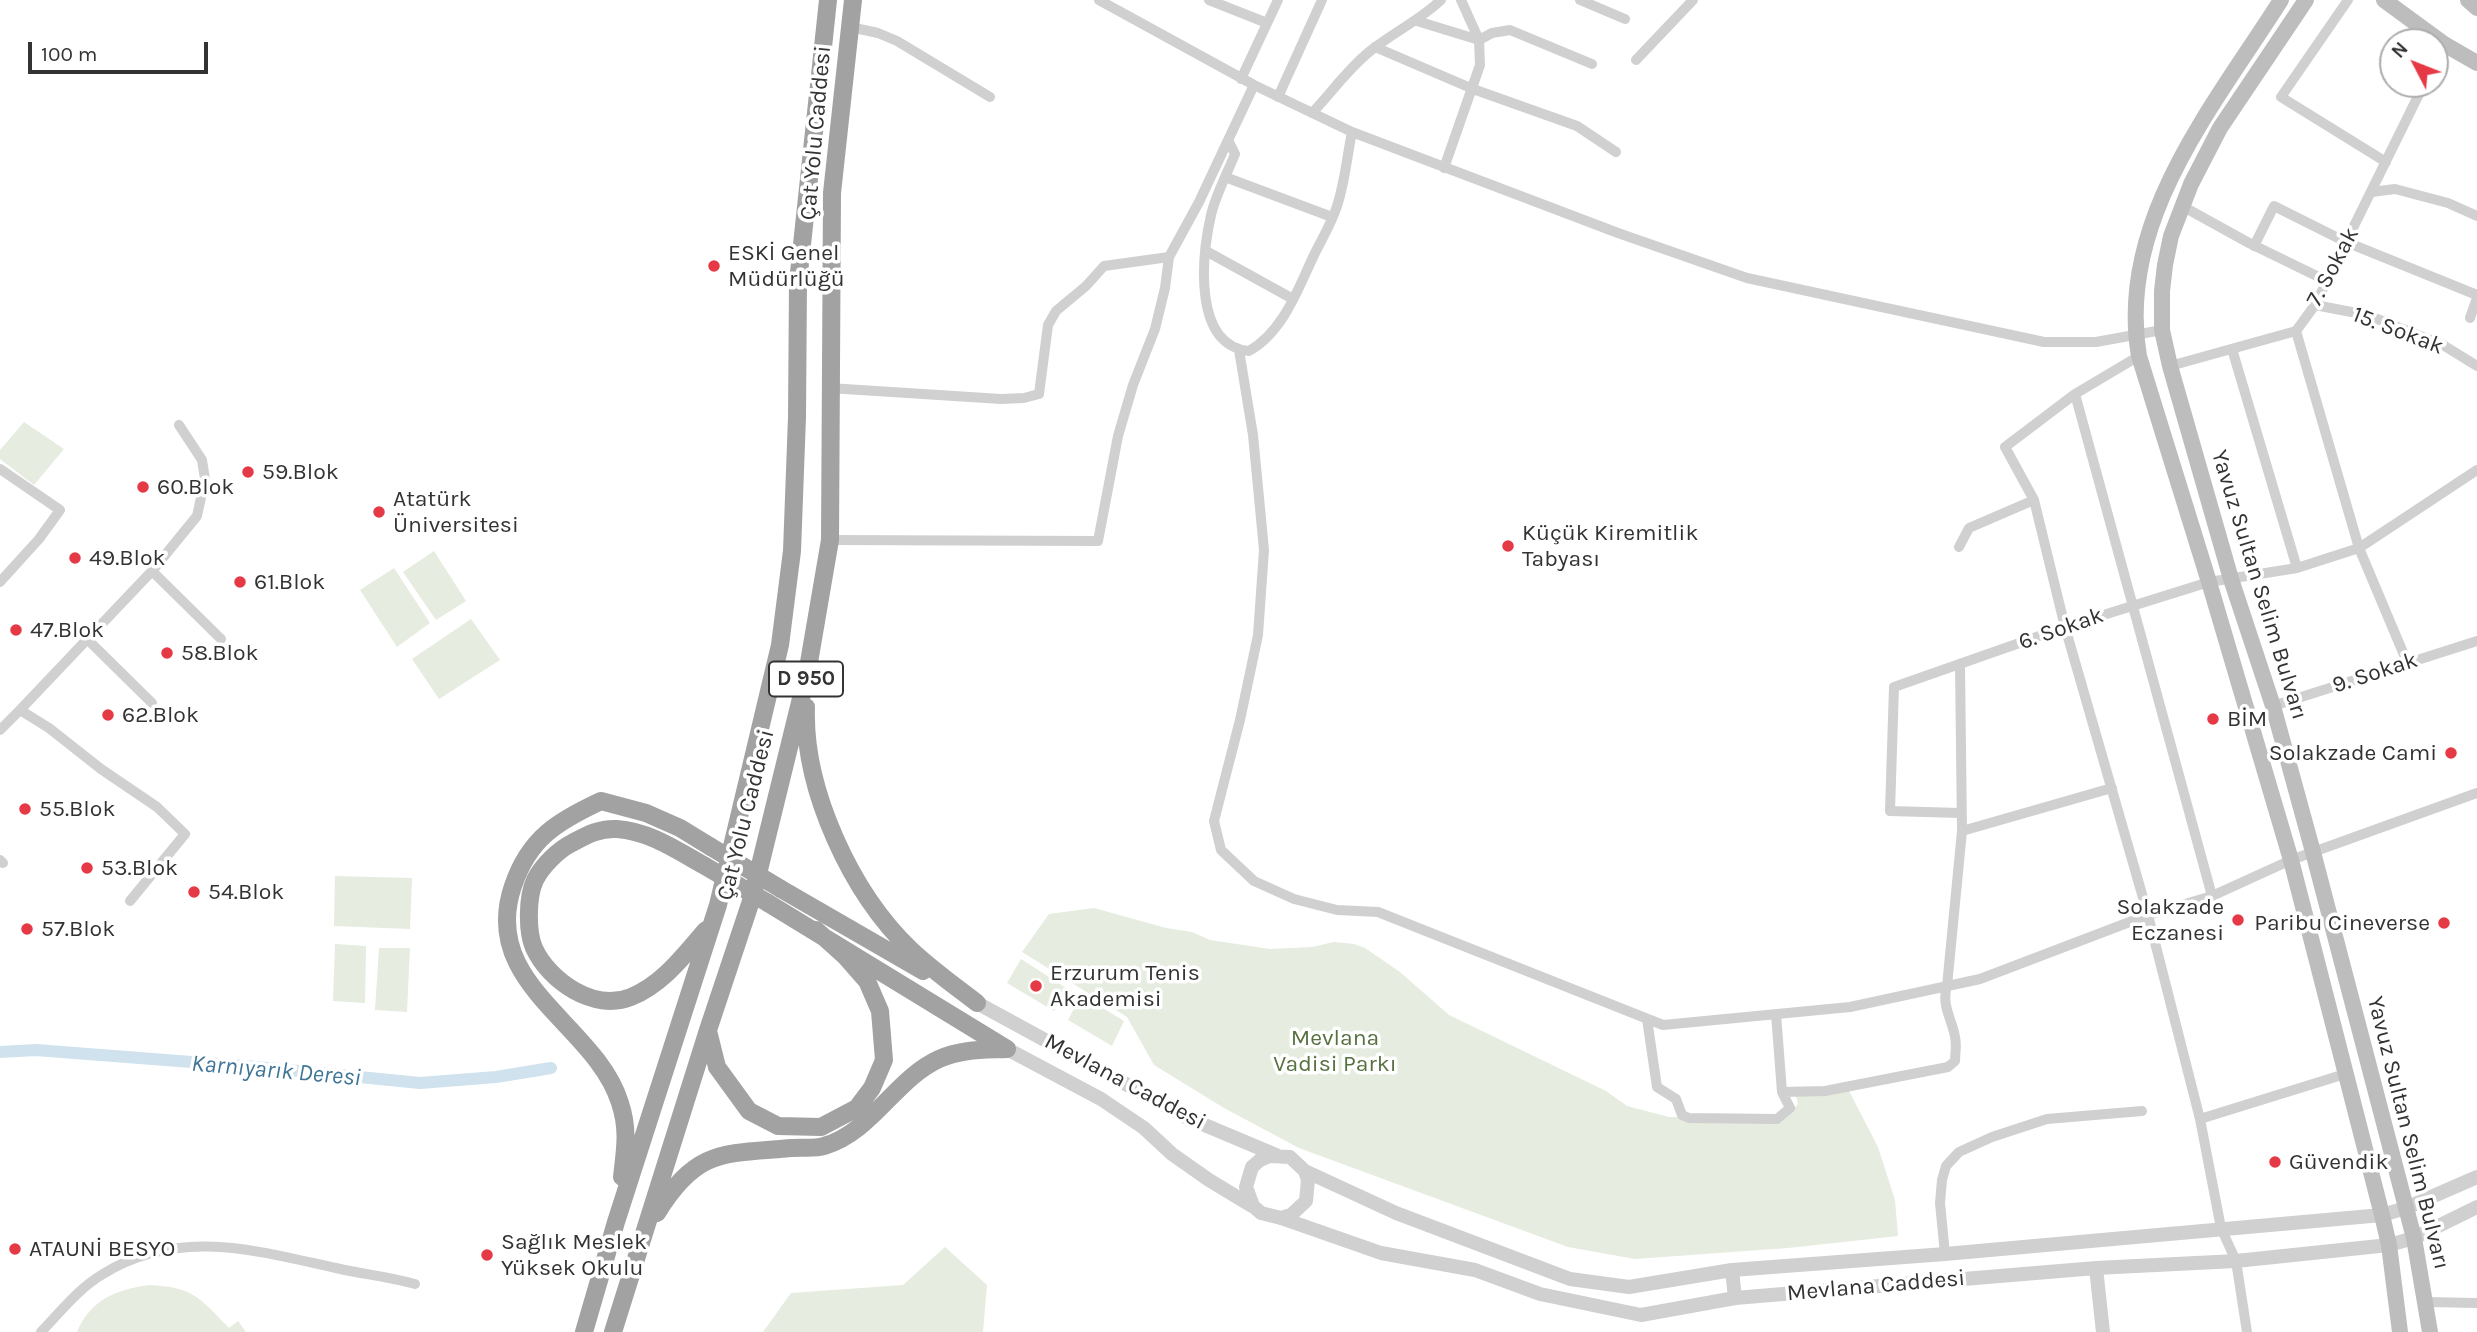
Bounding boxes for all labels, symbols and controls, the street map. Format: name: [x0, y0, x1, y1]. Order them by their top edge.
scale bar: [32, 28, 212, 72]
north arrow: [2379, 28, 2449, 98]
text: N: [2387, 38, 2413, 63]
text: 100 m: [41, 42, 98, 66]
street label: Çat Yolu Caddesi: [795, 45, 837, 221]
street label: 7. Sokak: [2301, 223, 2365, 311]
place label: ESKİ Genel Müdürlüğü: [728, 239, 845, 293]
marker: ESKİ Genel Müdürlüğü: [706, 258, 722, 274]
street label: 15. Sokak: [2349, 301, 2447, 361]
street label: Yavuz Sultan Selim Bulvarı: [2205, 447, 2313, 723]
place label: 59.Blok: [262, 458, 339, 486]
marker: 59.Blok: [240, 464, 256, 480]
place label: 60.Blok: [157, 473, 234, 501]
marker: 60.Blok: [135, 479, 151, 495]
place label: Atatürk Üniversitesi: [393, 485, 519, 539]
marker: Atatürk Üniversitesi: [371, 504, 387, 520]
place label: Küçük Kiremitlik Tabyası: [1522, 519, 1698, 573]
marker: Küçük Kiremitlik Tabyası: [1500, 538, 1516, 554]
place label: 49.Blok: [89, 544, 166, 572]
marker: 49.Blok: [67, 550, 83, 566]
place label: 61.Blok: [254, 568, 325, 596]
marker: 61.Blok: [232, 574, 248, 590]
street label: 6. Sokak: [2015, 602, 2107, 656]
place label: 47.Blok: [30, 616, 104, 644]
marker: 47.Blok: [8, 622, 24, 638]
place label: 58.Blok: [181, 639, 258, 667]
marker: 58.Blok: [159, 645, 175, 661]
street label: 9. Sokak: [2329, 646, 2421, 700]
road number: D 950: [769, 662, 843, 696]
place label: 62.Blok: [122, 701, 199, 729]
place label: BİM: [2227, 705, 2267, 733]
marker: 62.Blok: [100, 707, 116, 723]
marker: BİM: [2205, 711, 2221, 727]
street label: Çat Yolu Caddesi: [711, 727, 781, 903]
place label: Solakzade Cami: [2269, 739, 2437, 767]
marker: Solakzade Cami: [2443, 745, 2459, 761]
place label: 55.Blok: [39, 795, 115, 823]
marker: 55.Blok: [17, 801, 33, 817]
place label: 53.Blok: [101, 854, 178, 882]
marker: 53.Blok: [79, 860, 95, 876]
place label: 54.Blok: [208, 878, 284, 906]
marker: 54.Blok: [186, 884, 202, 900]
place label: Solakzade Eczanesi: [2116, 893, 2224, 947]
place label: Paribu Cineverse: [2254, 909, 2430, 937]
marker: Solakzade Eczanesi: [2230, 912, 2246, 928]
place label: 57.Blok: [41, 915, 115, 943]
marker: Paribu Cineverse: [2436, 915, 2452, 931]
marker: 57.Blok: [19, 921, 35, 937]
place label: Erzurum Tenis Akademisi: [1050, 959, 1200, 1013]
marker: Erzurum Tenis Akademisi: [1028, 978, 1044, 994]
street label: Yavuz Sultan Selim Bulvarı: [2361, 993, 2455, 1273]
park label: Mevlana Vadisi Parkı: [1273, 1024, 1397, 1078]
street label: Mevlana Caddesi: [1040, 1028, 1210, 1136]
water label: Karnıyarık Deresi: [190, 1049, 362, 1093]
place label: Güvendik: [2289, 1148, 2388, 1176]
marker: Güvendik: [2267, 1154, 2283, 1170]
place label: Sağlık Meslek Yüksek Okulu: [501, 1228, 647, 1282]
place label: ATAUNİ BESYO: [29, 1235, 175, 1263]
marker: ATAUNİ BESYO: [7, 1241, 23, 1257]
marker: Sağlık Meslek Yüksek Okulu: [479, 1247, 495, 1263]
street label: Mevlana Caddesi: [1786, 1264, 1966, 1308]

